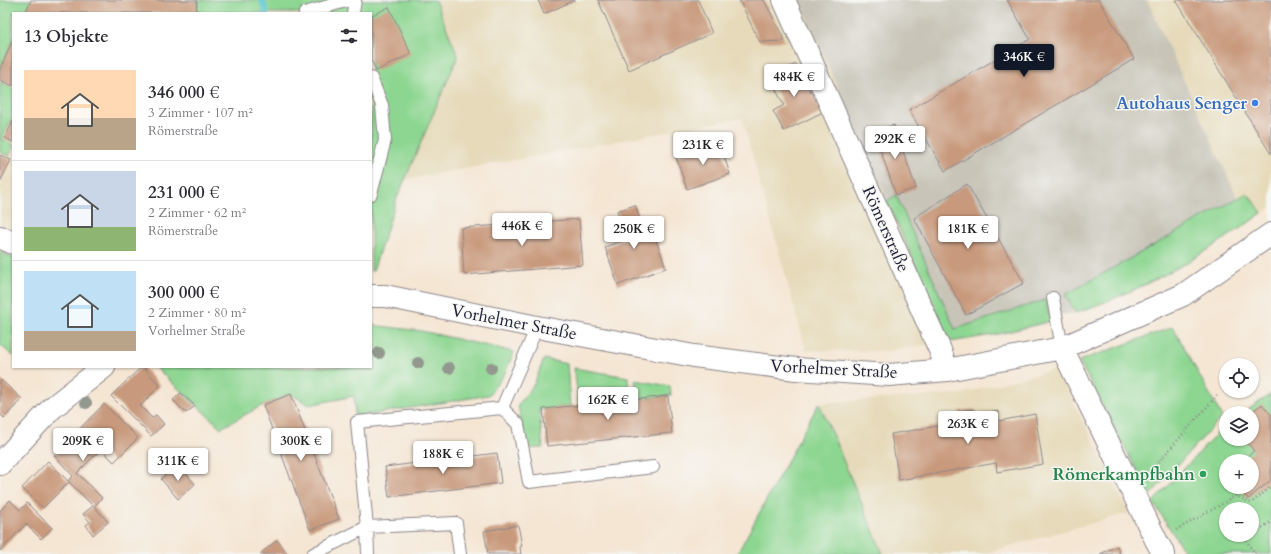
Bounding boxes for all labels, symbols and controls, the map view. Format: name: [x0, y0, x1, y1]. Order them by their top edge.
text: 13 Objekte: [24, 25, 109, 48]
icon: filters: [338, 25, 360, 47]
pin: 346K €: [991, 44, 1057, 78]
text: 346K €: [1003, 48, 1045, 66]
pin: 484K €: [761, 64, 827, 98]
text: 484K €: [773, 68, 815, 86]
text: 346 000 €: [148, 81, 220, 104]
icon: home: [56, 86, 104, 134]
place label: Autohaus Senger: [1116, 92, 1247, 115]
marker: Autohaus Senger: [1250, 98, 1260, 108]
text: 3 Zimmer · 107 m²: [148, 104, 253, 122]
text: Römerstraße: [148, 122, 218, 140]
pin: 292K €: [862, 126, 928, 160]
text: 292K €: [874, 130, 916, 148]
pin: 231K €: [670, 132, 736, 166]
text: 231K €: [682, 136, 724, 154]
text: 231 000 €: [148, 181, 220, 204]
street label: Römerstraße: [857, 182, 915, 276]
icon: home: [56, 187, 104, 235]
text: 2 Zimmer · 62 m²: [148, 204, 246, 222]
pin: 446K €: [489, 213, 555, 247]
pin: 250K €: [601, 216, 667, 250]
pin: 181K €: [935, 216, 1001, 250]
text: 446K €: [501, 217, 543, 235]
text: 250K €: [613, 220, 655, 238]
text: 181K €: [947, 220, 989, 238]
text: Römerstraße: [148, 222, 218, 240]
text: 300 000 €: [148, 281, 220, 304]
icon: home: [56, 287, 104, 335]
street label: Vorhelmer Straße: [449, 299, 579, 345]
text: 2 Zimmer · 80 m²: [148, 304, 246, 322]
text: Vorhelmer Straße: [148, 322, 245, 340]
street label: Vorhelmer Straße: [770, 354, 898, 384]
map controls: [1219, 358, 1259, 542]
button: locate: [1219, 358, 1259, 398]
pin: 162K €: [575, 387, 641, 421]
text: 162K €: [587, 391, 629, 409]
button: layers: [1219, 406, 1259, 446]
pin: 263K €: [935, 411, 1001, 445]
text: 263K €: [947, 415, 989, 433]
pin: 209K €: [50, 428, 116, 462]
pin: 300K €: [268, 428, 334, 462]
text: 209K €: [62, 432, 104, 450]
text: 300K €: [280, 432, 322, 450]
pin: 188K €: [410, 441, 476, 475]
text: 188K €: [422, 445, 464, 463]
pin: 311K €: [145, 448, 211, 482]
text: 311K €: [157, 452, 199, 470]
button: +: [1219, 454, 1259, 494]
place label: Römerkampfbahn: [1052, 463, 1195, 486]
marker: Römerkampfbahn: [1198, 469, 1208, 479]
button: −: [1219, 502, 1259, 542]

